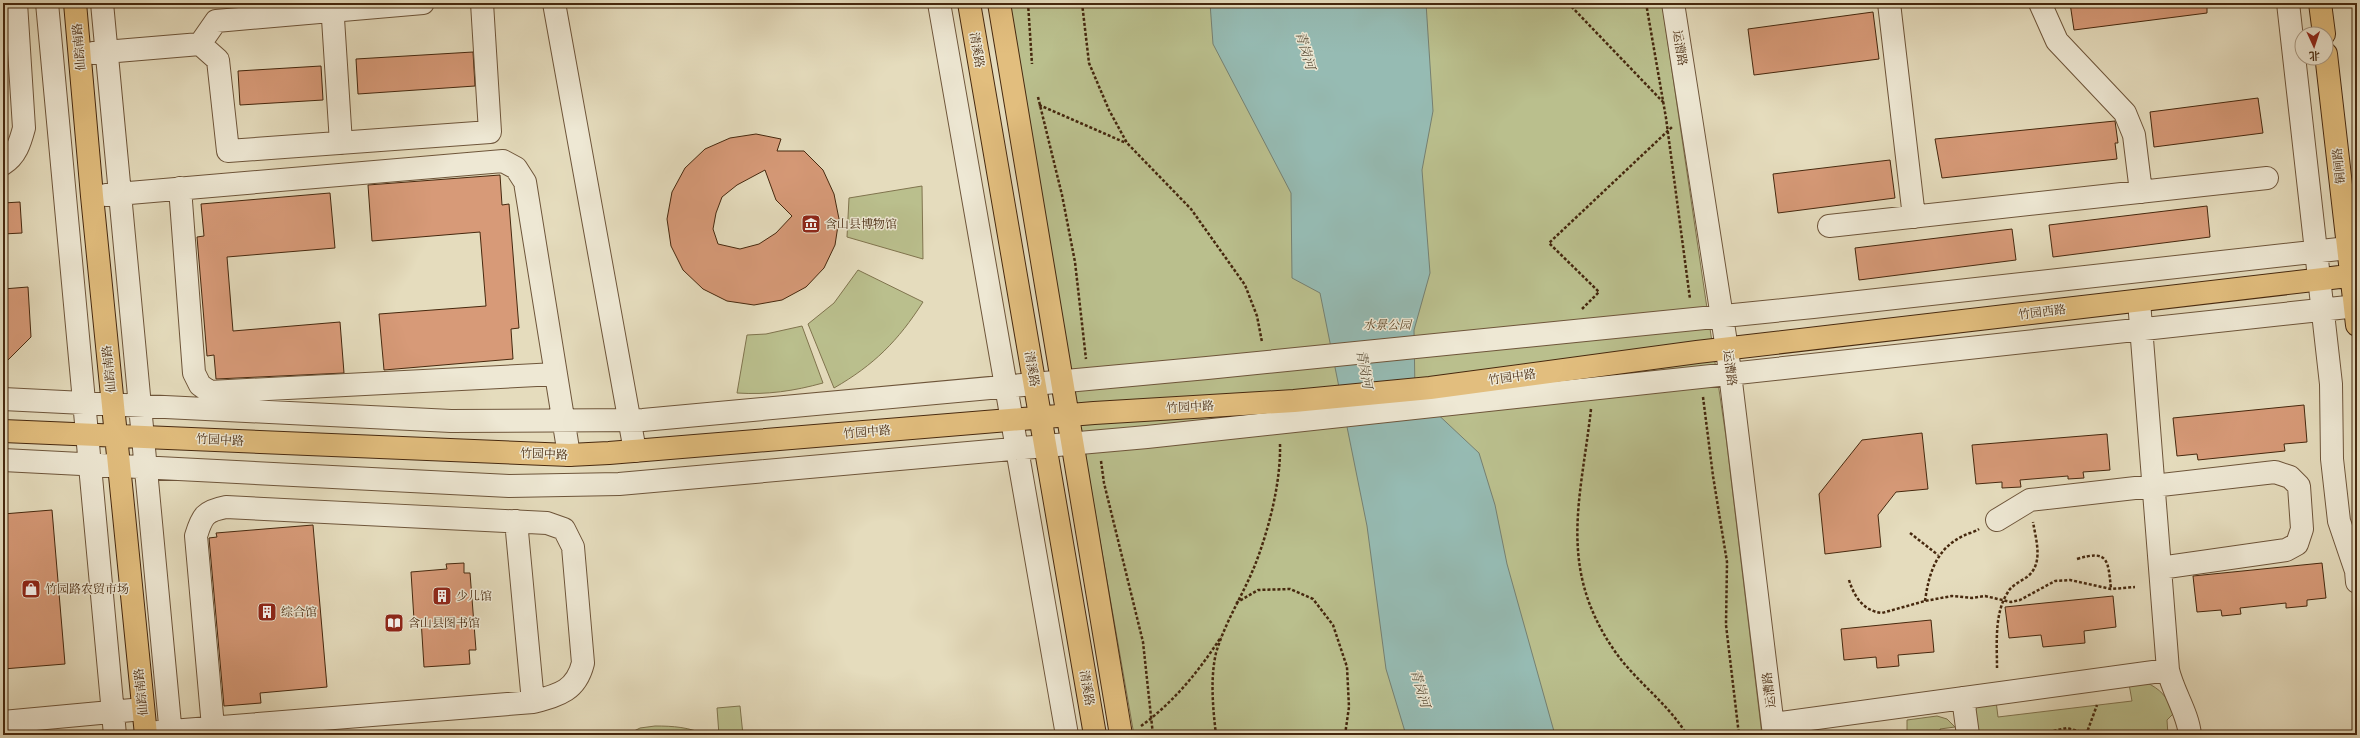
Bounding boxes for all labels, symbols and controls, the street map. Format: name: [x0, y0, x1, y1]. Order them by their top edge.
street label: 仙踪南路: [70, 22, 89, 72]
north arrow: [2294, 26, 2334, 66]
water label: 青岗河: [1292, 29, 1319, 73]
street label: 运漕路: [1669, 29, 1690, 67]
street label: 清溪路: [966, 31, 987, 69]
text: 北: [2309, 48, 2320, 62]
street label: 铜闸路: [2330, 147, 2349, 185]
museum icon: 含山县博物馆: [800, 213, 822, 235]
place label: 含山县博物馆: [825, 217, 897, 232]
street label: 竹园西路: [2017, 302, 2067, 323]
park label: 水景公园: [1363, 318, 1413, 333]
street label: 仙踪南路: [100, 344, 119, 394]
water label: 青岗河: [1353, 349, 1376, 392]
street label: 运漕路: [1720, 349, 1739, 387]
street label: 清溪路: [1021, 350, 1042, 388]
street label: 竹园中路: [1487, 367, 1537, 388]
street label: 竹园中路: [1166, 399, 1214, 416]
street label: 竹园中路: [842, 423, 892, 442]
street label: 竹园中路: [196, 432, 244, 449]
street label: 竹园中路: [520, 446, 568, 463]
shop icon: 竹园路农贸市场: [20, 578, 42, 600]
place label: 竹园路农贸市场: [45, 582, 129, 597]
building icon: 少儿馆: [431, 585, 453, 607]
place label: 少儿馆: [456, 589, 492, 604]
building icon: 综合馆: [256, 601, 278, 623]
place label: 综合馆: [281, 605, 317, 620]
library icon: 含山县图书馆: [383, 612, 405, 634]
place label: 含山县图书馆: [408, 616, 480, 631]
street label: 仙踪南路: [132, 667, 151, 717]
water label: 青岗河: [1407, 667, 1434, 711]
street label: 清溪路: [1076, 669, 1097, 707]
street label: 运漕路: [1760, 671, 1779, 709]

